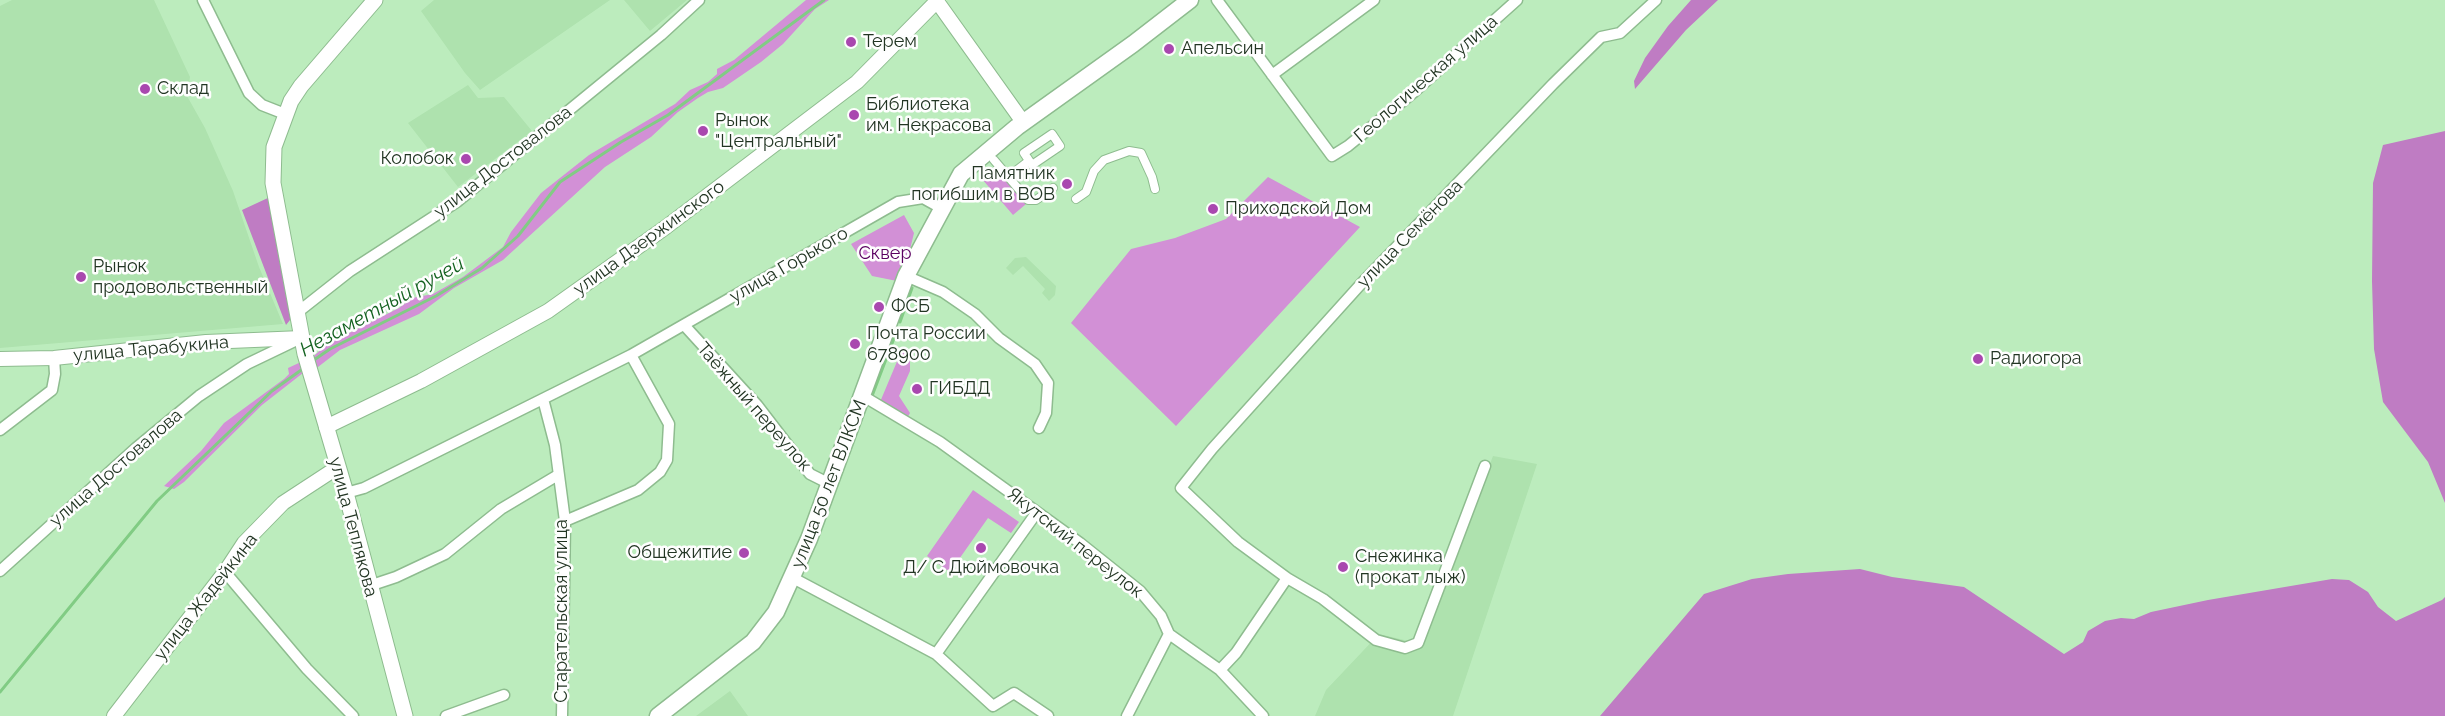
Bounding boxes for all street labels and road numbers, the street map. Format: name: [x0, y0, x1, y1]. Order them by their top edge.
street label: Геологическая улица: [1350, 11, 1502, 147]
street label: улица Достовалова: [430, 102, 576, 222]
street label: улица Семёнова: [1353, 175, 1467, 293]
street label: улица Дзержинского: [569, 176, 729, 300]
street label: улица Горького: [726, 222, 852, 308]
street label: улица Тарабукина: [72, 331, 230, 367]
street label: Таёжный переулок: [692, 338, 816, 476]
street label: улица 50 лет ВЛКСМ: [787, 397, 871, 571]
street label: улица Достовалова: [45, 405, 187, 531]
street label: улица Теплякова: [324, 455, 382, 599]
street label: Якутский переулок: [1003, 483, 1147, 603]
street label: Старательская улица: [551, 519, 573, 703]
street label: улица Жадейкина: [150, 529, 262, 665]

